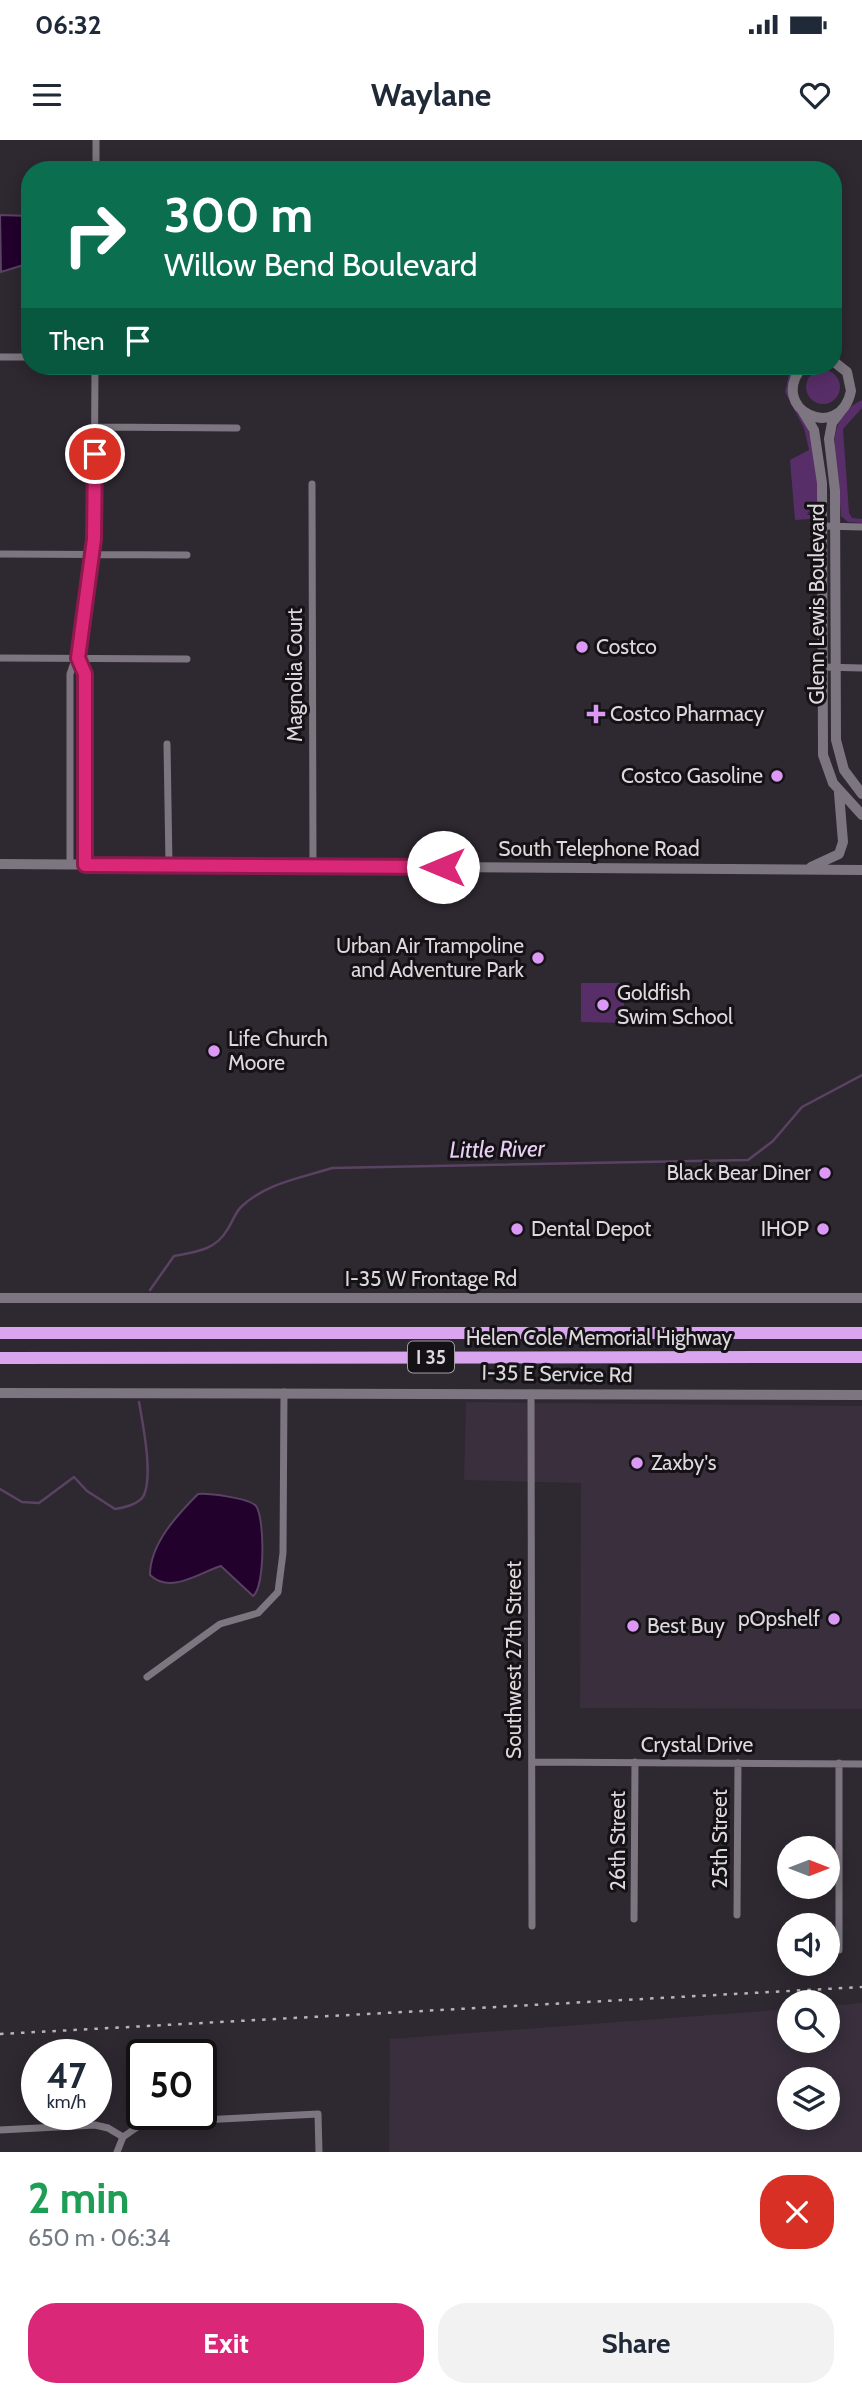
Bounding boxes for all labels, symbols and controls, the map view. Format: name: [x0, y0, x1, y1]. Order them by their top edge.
text: 06:32: [35, 9, 102, 41]
text: Waylane: [371, 75, 491, 114]
icon: menu: [28, 76, 66, 114]
icon: heart: [796, 76, 834, 114]
text: 300 m: [164, 185, 313, 244]
icon: right: [49, 189, 140, 280]
text: Willow Bend Boulevard: [164, 245, 478, 284]
icon: arrive: [119, 322, 157, 360]
text: Then: [49, 325, 105, 357]
pin: [65, 424, 125, 484]
icon: arrive: [76, 435, 114, 473]
street label: Glenn Lewis Boulevard: [804, 504, 829, 704]
street label: Magnolia Court: [282, 608, 307, 742]
place label: Costco: [596, 634, 657, 659]
marker: Costco: [574, 639, 590, 655]
place label: Costco Pharmacy: [610, 701, 765, 726]
marker: Costco Pharmacy: [588, 706, 604, 722]
place label: Costco Gasoline: [621, 763, 763, 788]
marker: Costco Gasoline: [769, 768, 785, 784]
position arrow: [406, 830, 480, 904]
street label: South Telephone Road: [498, 836, 700, 861]
place label: Urban Air Trampoline and Adventure Park: [336, 933, 525, 982]
marker: Urban Air Trampoline and Adventure Park: [530, 950, 546, 966]
place label: Goldfish Swim School: [617, 980, 733, 1029]
marker: Goldfish Swim School: [595, 997, 611, 1013]
place label: Life Church Moore: [228, 1026, 328, 1075]
marker: Life Church Moore: [206, 1043, 222, 1059]
water label: Little River: [449, 1134, 546, 1164]
place label: Black Bear Diner: [666, 1160, 811, 1185]
marker: Black Bear Diner: [817, 1165, 833, 1181]
place label: Dental Depot: [531, 1216, 651, 1241]
place label: IHOP: [761, 1216, 809, 1241]
marker: Dental Depot: [509, 1221, 525, 1237]
marker: IHOP: [815, 1221, 831, 1237]
street label: I-35 W Frontage Rd: [345, 1266, 517, 1291]
street label: Helen Cole Memorial Highway: [466, 1325, 733, 1350]
road number: I 35: [408, 1342, 454, 1372]
street label: I-35 E Service Rd: [481, 1360, 633, 1387]
place label: Zaxby's: [651, 1450, 717, 1475]
marker: Zaxby's: [629, 1455, 645, 1471]
street label: Southwest 27th Street: [501, 1561, 526, 1759]
place label: pOpshelf: [738, 1606, 820, 1631]
marker: pOpshelf: [826, 1611, 842, 1627]
place label: Best Buy: [647, 1613, 725, 1638]
marker: Best Buy: [625, 1618, 641, 1634]
street label: Crystal Drive: [641, 1732, 754, 1757]
street label: 25th Street: [707, 1789, 732, 1889]
street label: 26th Street: [605, 1791, 630, 1891]
north arrow: [777, 1836, 840, 1899]
map controls: [777, 1836, 840, 2130]
button: sound: [777, 1913, 840, 1976]
button: search: [777, 1990, 840, 2053]
speed limit sign: 50: [126, 2039, 217, 2130]
text: 47: [47, 2054, 86, 2097]
button: layers: [777, 2067, 840, 2130]
text: km/h: [47, 2091, 86, 2113]
text: 2 min: [28, 2172, 129, 2224]
button: close: [760, 2175, 834, 2249]
text: 650 m · 06:34: [28, 2224, 170, 2252]
button: Exit: [28, 2303, 424, 2383]
button: Share: [438, 2303, 834, 2383]

